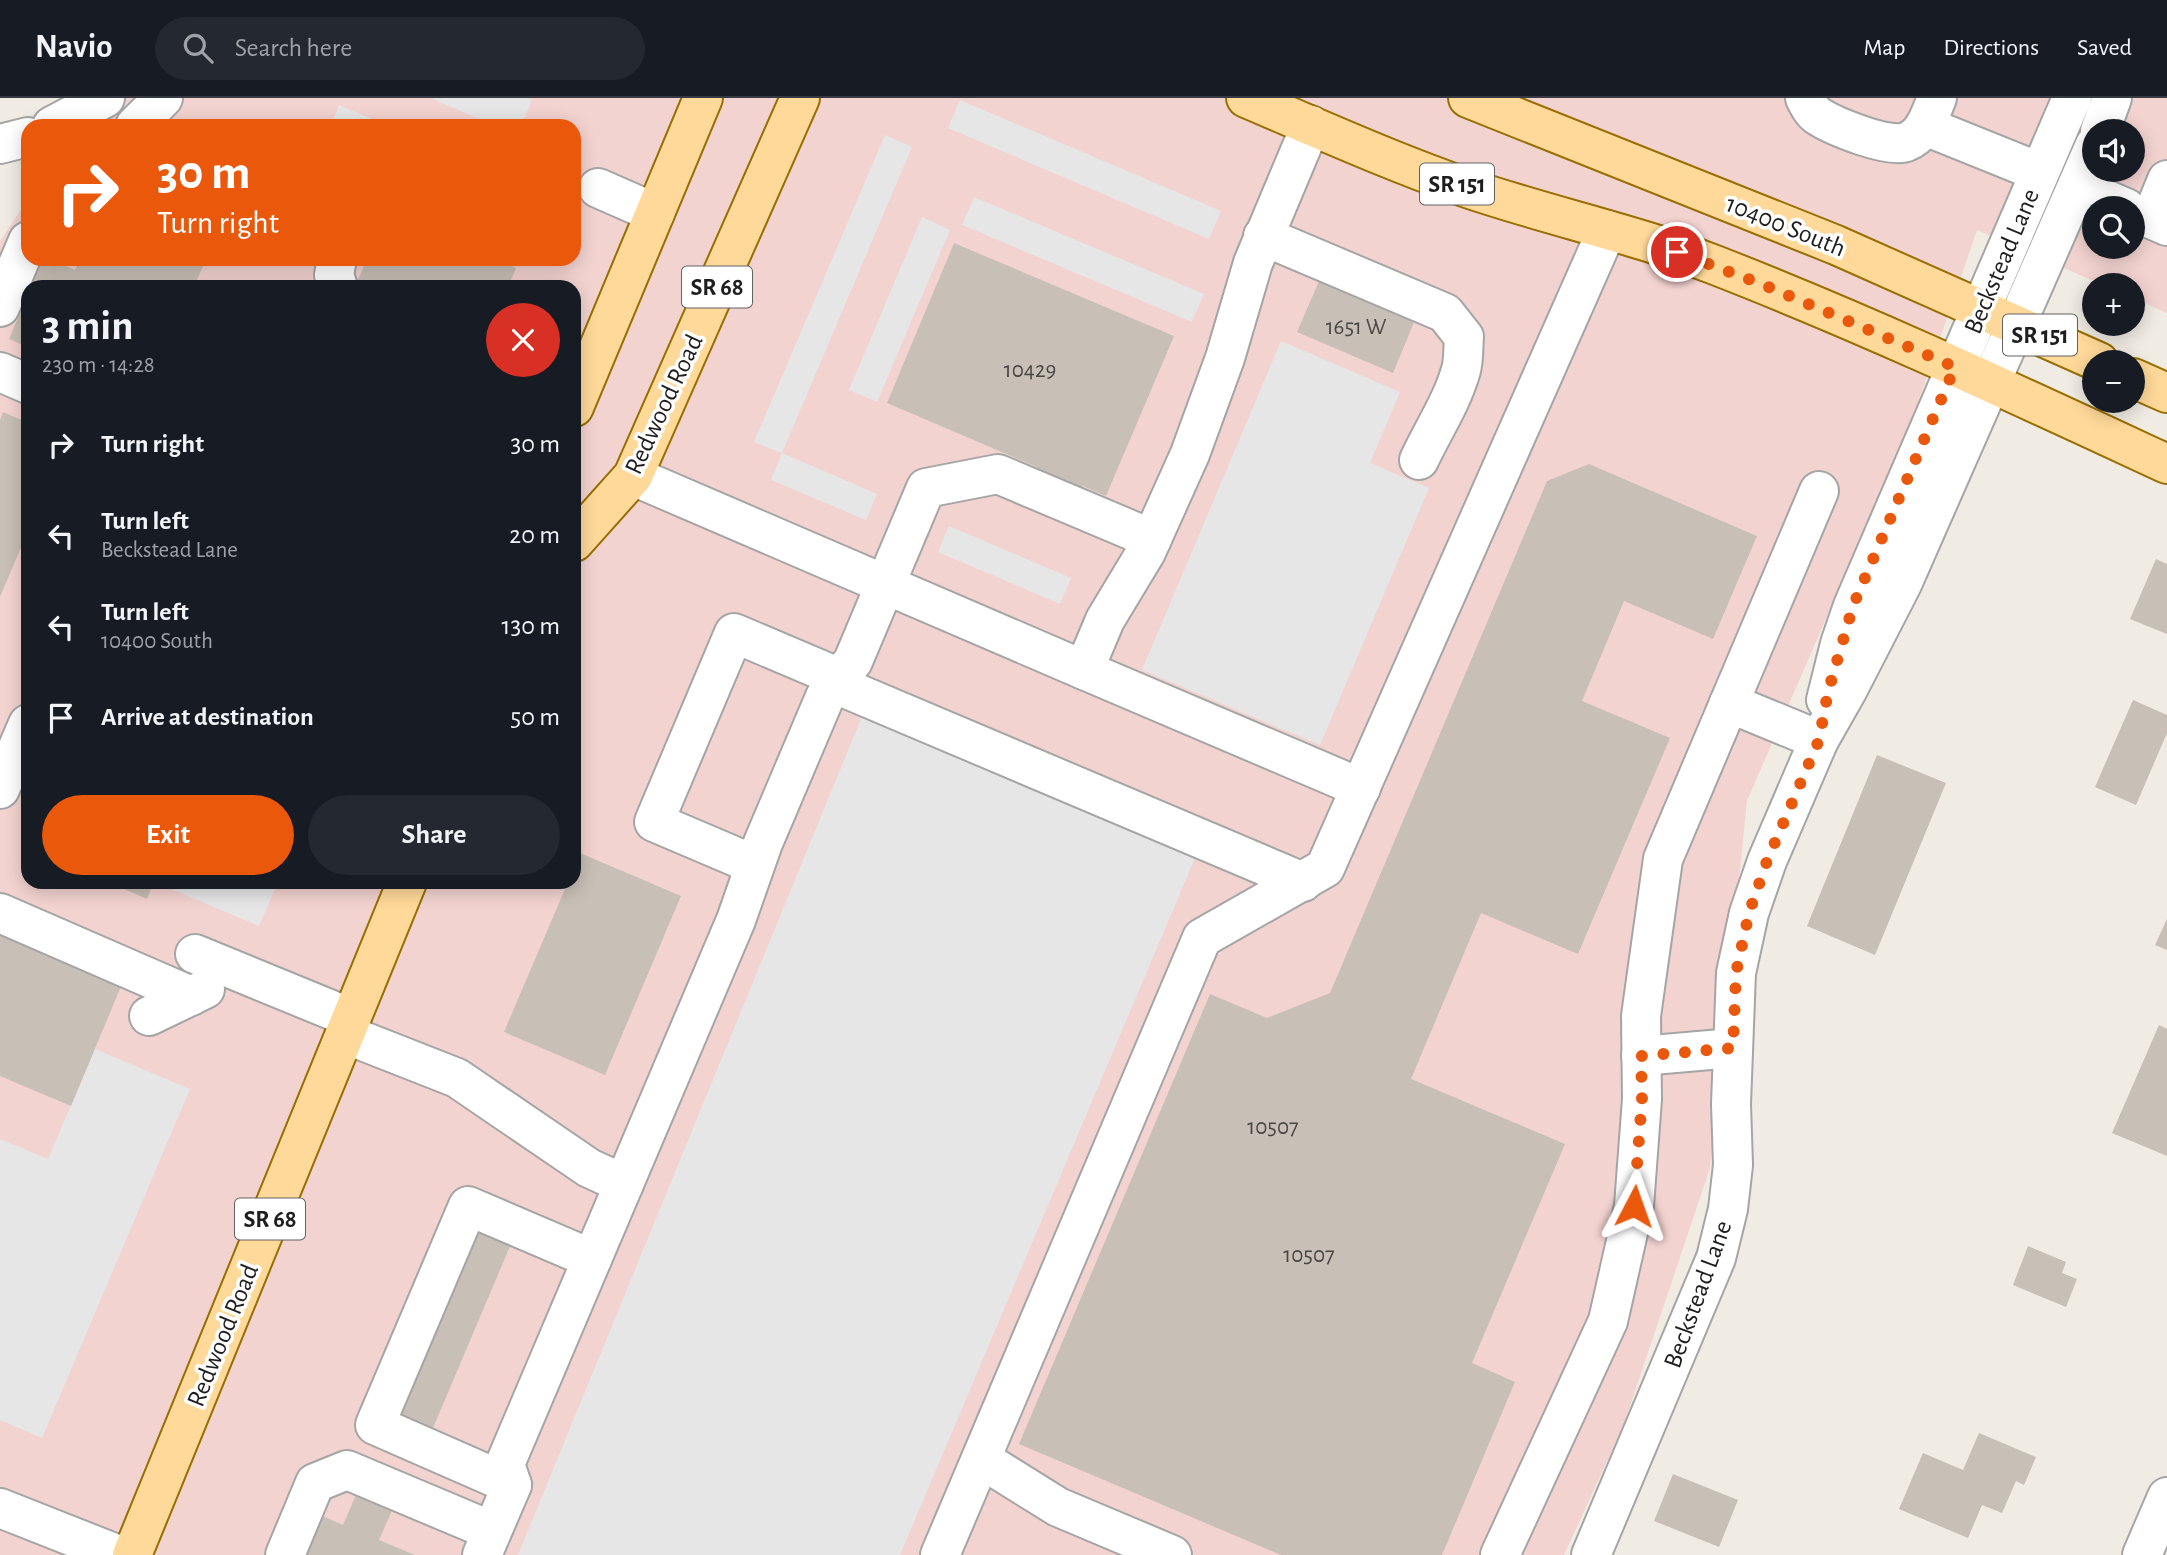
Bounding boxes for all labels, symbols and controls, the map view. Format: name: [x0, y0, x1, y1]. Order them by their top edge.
search box: [155, 17, 645, 80]
icon: search: [179, 29, 217, 67]
text: Navio: [35, 31, 113, 64]
text: Search here: [235, 35, 352, 61]
text: Map: [1863, 36, 1905, 60]
text: Directions: [1943, 36, 2039, 60]
text: Saved: [2077, 36, 2132, 60]
map controls: [2082, 119, 2145, 413]
button: sound: [2082, 119, 2145, 182]
icon: right: [42, 147, 133, 238]
text: 30 m: [157, 149, 251, 198]
road number: SR 151: [1420, 164, 1494, 204]
street label: Beckstead Lane: [1960, 185, 2044, 338]
street label: 10400 South: [1722, 190, 1849, 262]
button: search: [2082, 196, 2145, 259]
text: Turn right: [157, 207, 279, 239]
pin: [1647, 222, 1707, 282]
icon: arrive: [1658, 233, 1696, 271]
road number: SR 68: [682, 266, 752, 308]
button: +: [2082, 273, 2145, 336]
button: close: [486, 303, 560, 377]
text: 3 min: [42, 305, 134, 347]
road number: SR 151: [2003, 314, 2077, 356]
house number: 1651 W: [1326, 316, 1387, 339]
street label: Redwood Road: [620, 330, 708, 478]
button: −: [2082, 350, 2145, 413]
text: 230 m · 14:28: [42, 354, 155, 377]
house number: 10429: [1004, 359, 1056, 382]
icon: right: [42, 426, 80, 464]
text: Turn right: [101, 431, 204, 457]
text: 30 m: [510, 431, 560, 457]
text: Turn left: [101, 508, 189, 534]
icon: left: [42, 517, 80, 555]
text: 20 m: [509, 522, 560, 548]
text: Beckstead Lane: [101, 539, 238, 562]
text: Turn left: [101, 599, 189, 625]
icon: left: [42, 608, 80, 646]
text: 130 m: [502, 613, 560, 639]
text: 10400 South: [101, 630, 213, 653]
icon: arrive: [42, 699, 80, 737]
text: Arrive at destination: [101, 704, 314, 730]
text: 50 m: [510, 704, 560, 730]
button: Exit: [42, 795, 294, 875]
button: Share: [308, 795, 560, 875]
house number: 10507: [1247, 1116, 1299, 1139]
position arrow: [1597, 1169, 1671, 1243]
road number: SR 68: [235, 1198, 305, 1240]
street label: Beckstead Lane: [1659, 1217, 1737, 1372]
house number: 10507: [1283, 1244, 1335, 1267]
street label: Redwood Road: [183, 1260, 263, 1410]

